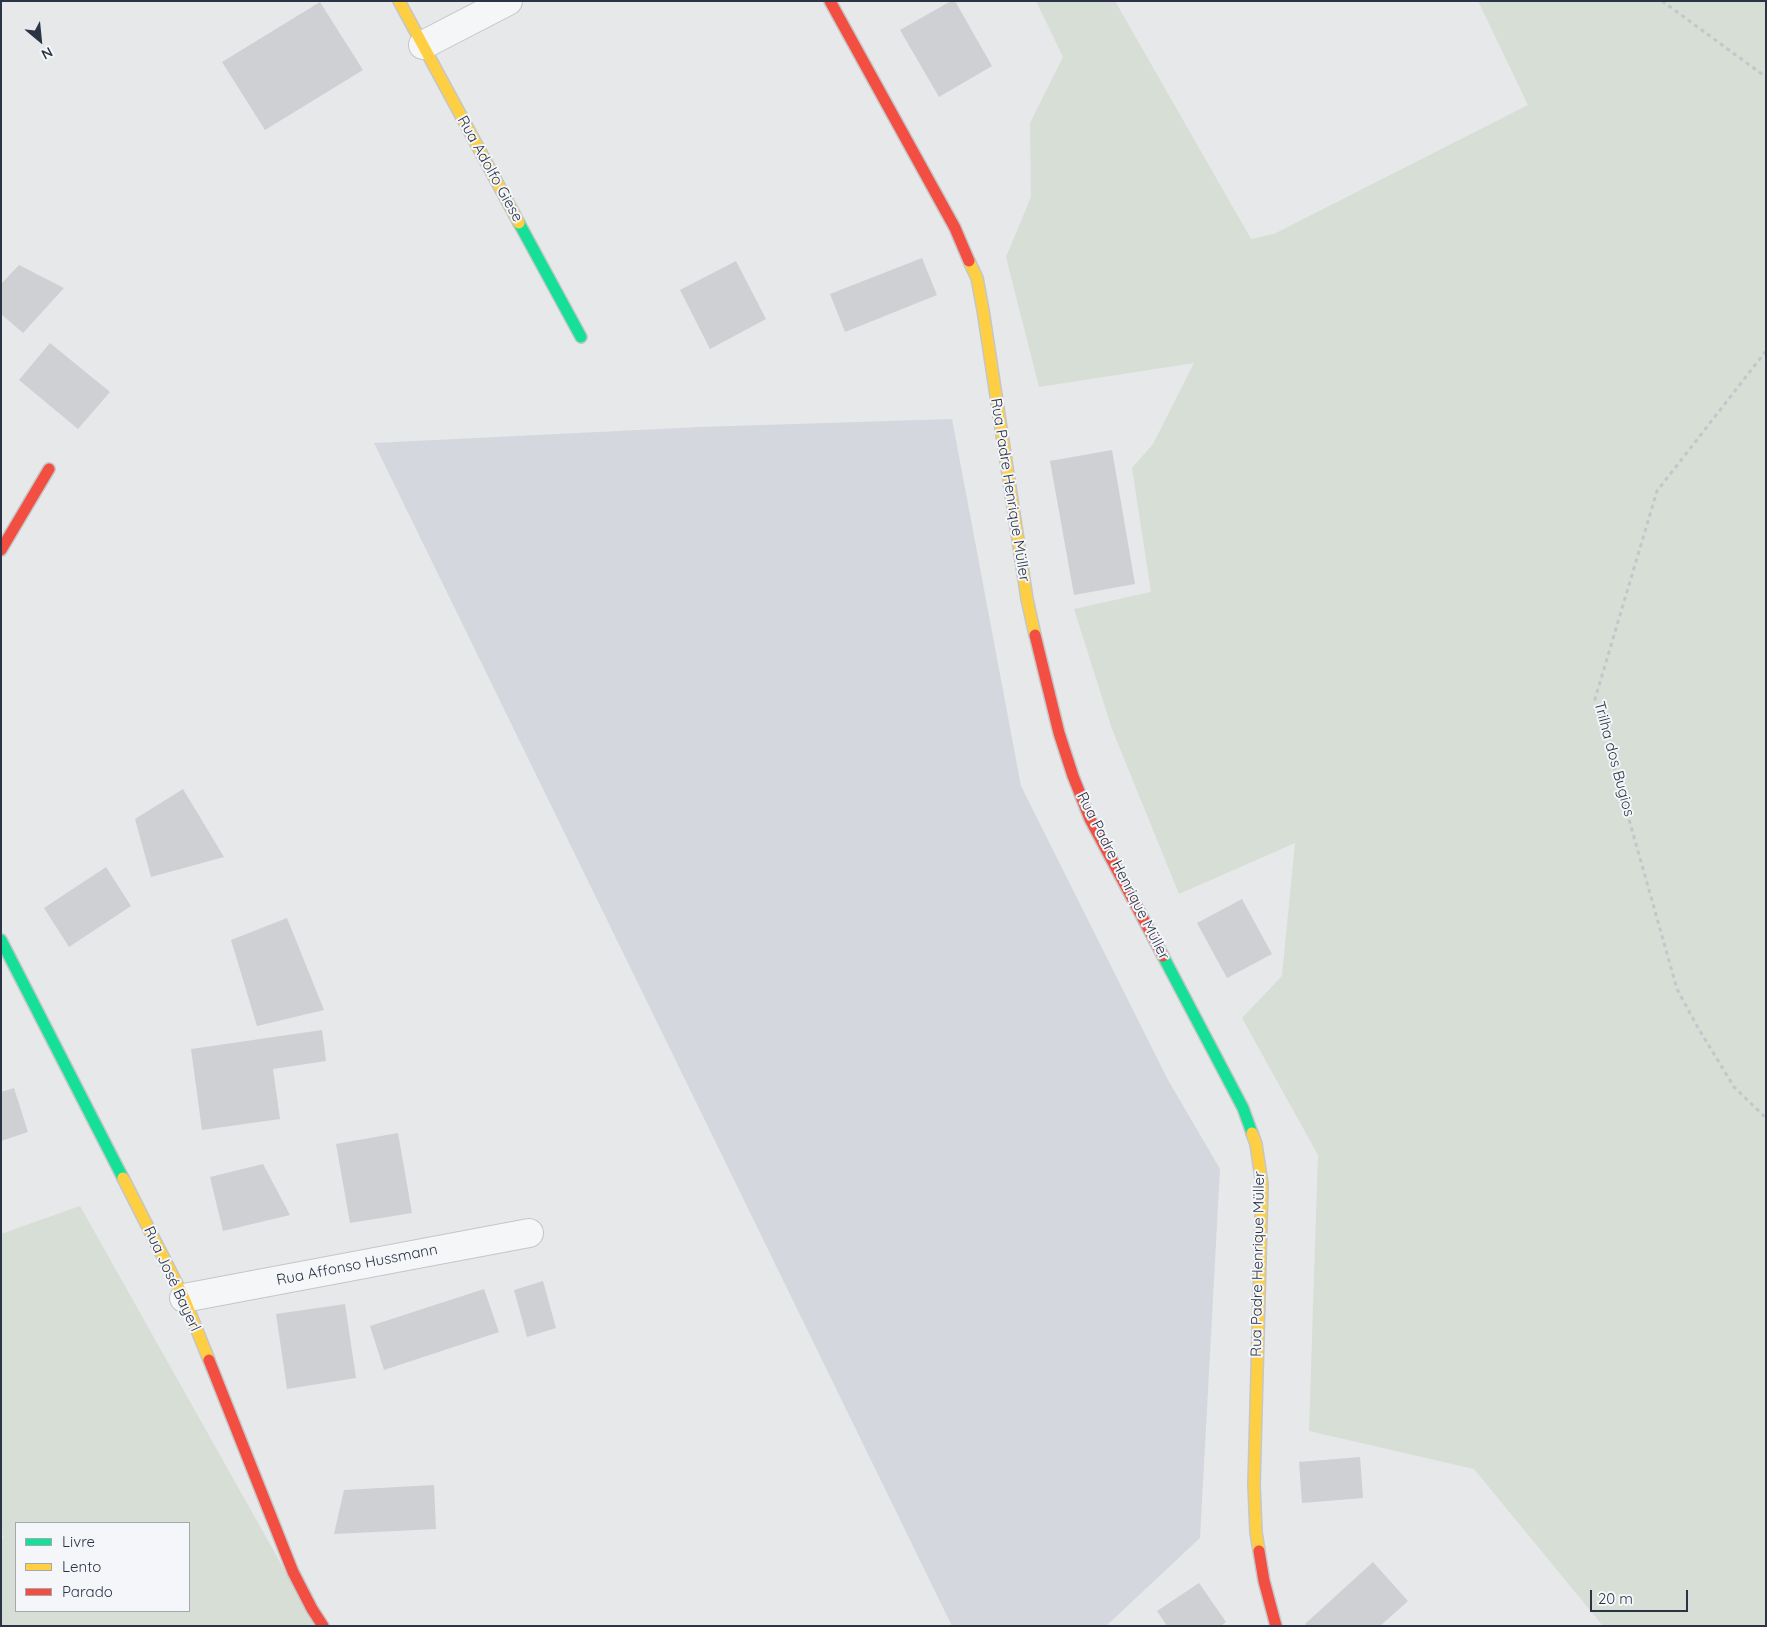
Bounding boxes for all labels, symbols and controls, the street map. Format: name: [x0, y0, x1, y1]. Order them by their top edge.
north arrow: [15, 15, 65, 65]
text: N: [38, 43, 56, 64]
street label: Rua Adolfo Giese: [453, 113, 527, 225]
street label: Rua Padre Henrique Müller: [987, 397, 1033, 583]
street label: Trilha dos Bugios: [1590, 699, 1638, 819]
street label: Rua Padre Henrique Müller: [1073, 789, 1173, 963]
street label: Rua Padre Henrique Müller: [1247, 1171, 1269, 1357]
street label: Rua José Bayerl: [140, 1224, 204, 1334]
street label: Rua Affonso Hussmann: [275, 1241, 439, 1289]
legend: [15, 1522, 190, 1612]
text: Livre: [62, 1532, 95, 1551]
text: Lento: [62, 1557, 101, 1576]
scale bar: [1592, 1580, 1690, 1612]
text: Parado: [62, 1582, 113, 1601]
text: 20 m: [1598, 1589, 1633, 1608]

